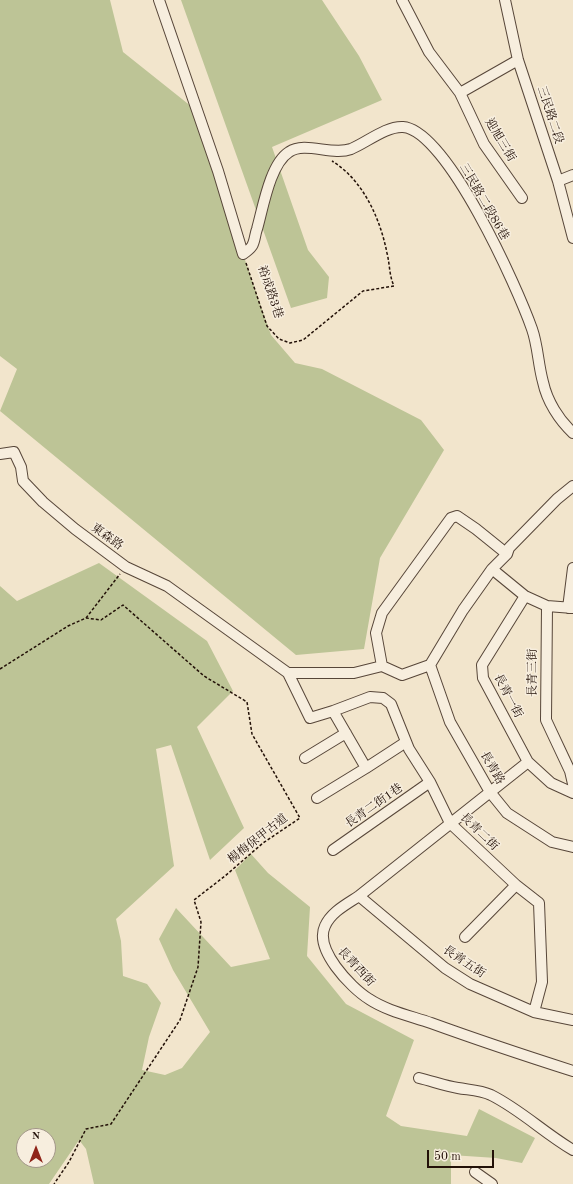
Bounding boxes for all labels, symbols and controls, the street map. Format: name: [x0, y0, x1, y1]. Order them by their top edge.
street label: 三民路二段: [534, 84, 566, 146]
street label: 迎旭三街: [481, 116, 519, 164]
street label: 三民路二段86巷: [456, 161, 512, 243]
street label: 裕成路3巷: [254, 264, 286, 320]
street label: 東森路: [88, 521, 126, 553]
street label: 長青三街: [526, 649, 540, 697]
street label: 長青一街: [490, 671, 526, 721]
street label: 長青路: [477, 749, 507, 787]
street label: 長青二街1巷: [342, 781, 406, 831]
street label: 長青二街: [457, 810, 501, 854]
street label: 楊梅保甲古道: [225, 811, 291, 867]
street label: 長青五街: [440, 943, 488, 981]
street label: 長青西街: [334, 945, 378, 989]
north arrow: [16, 1128, 56, 1168]
text: N: [32, 1131, 40, 1142]
scale bar: [429, 1142, 496, 1168]
text: 50 m: [434, 1151, 461, 1163]

